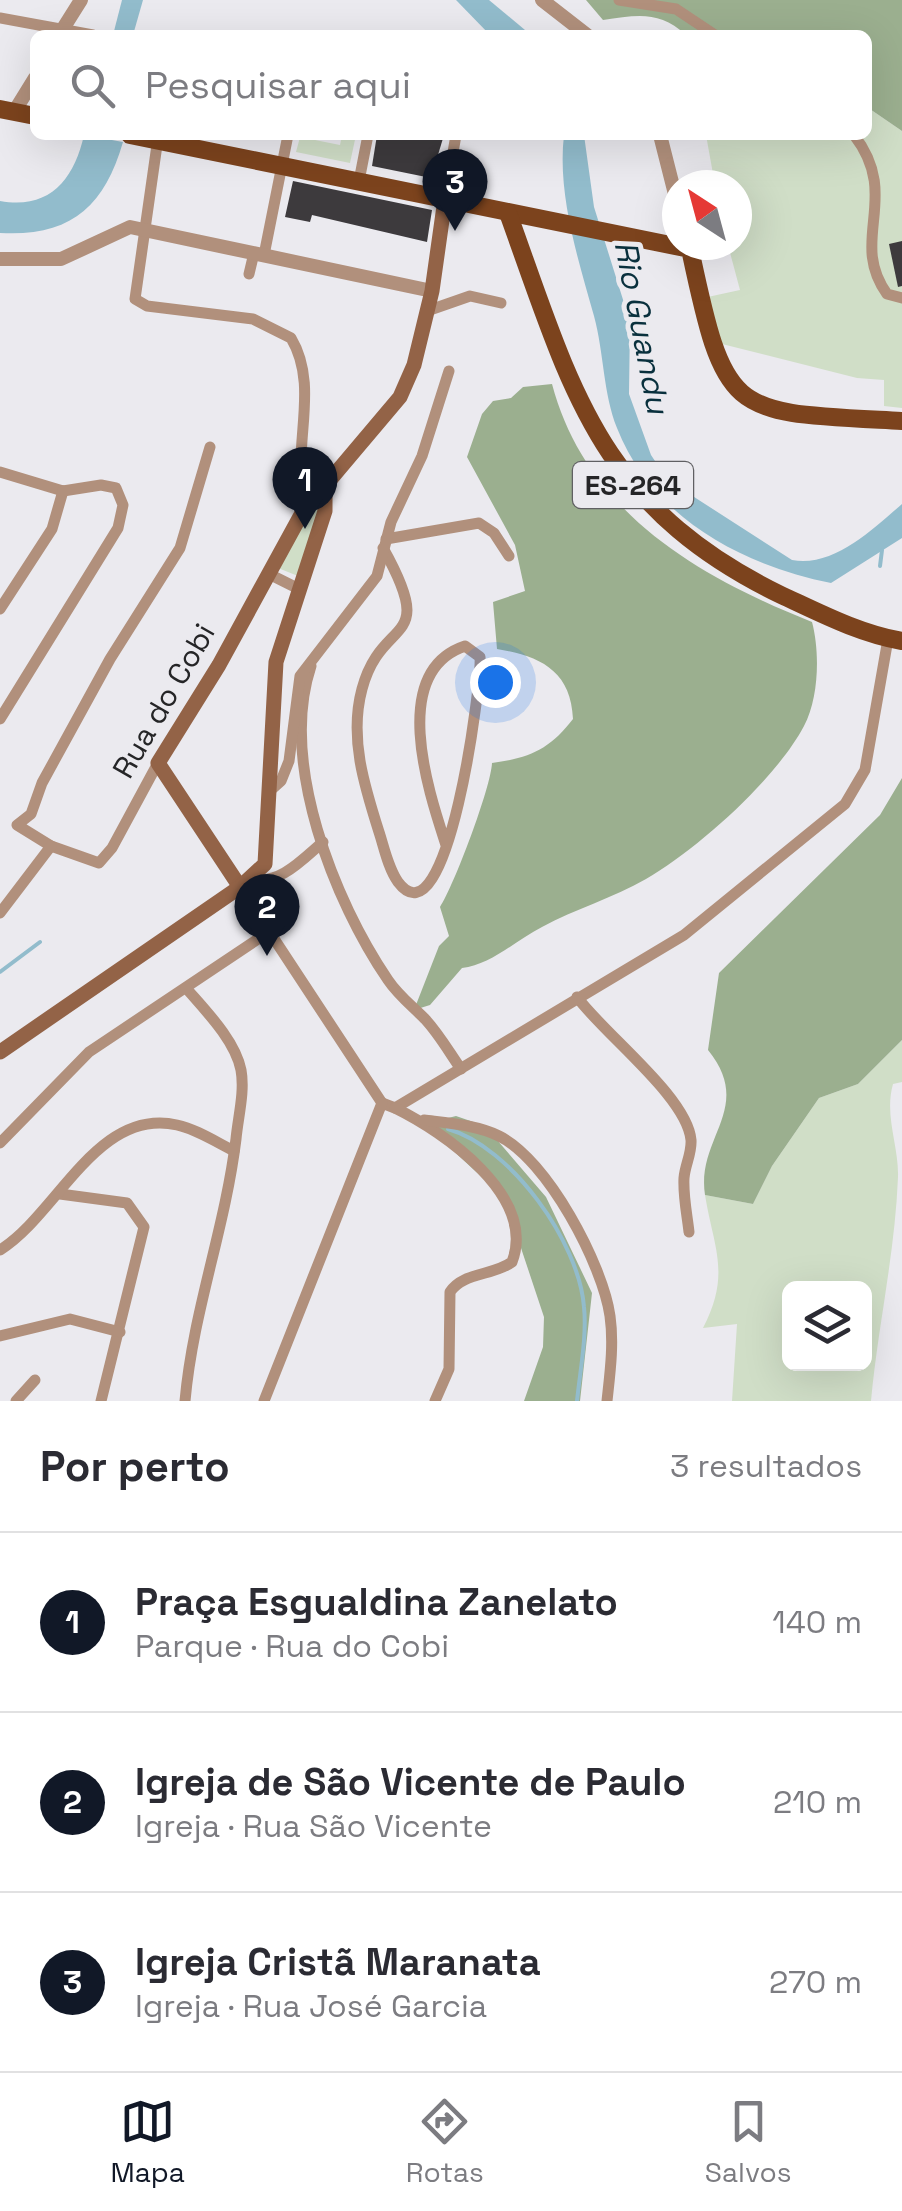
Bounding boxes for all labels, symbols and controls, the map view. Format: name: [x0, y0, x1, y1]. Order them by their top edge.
search box: [30, 30, 872, 140]
icon: search: [65, 58, 120, 113]
text: Pesquisar aqui: [145, 61, 411, 109]
pin: 3: [422, 148, 488, 231]
north arrow: [662, 170, 752, 260]
water label: Rio Guandu: [606, 237, 679, 418]
pin: 1: [272, 446, 338, 529]
road number: ES-264: [573, 462, 693, 508]
street label: Rua do Cobi: [104, 616, 224, 785]
your location: [470, 657, 521, 708]
pin: 2: [234, 874, 300, 956]
map controls: [782, 1281, 872, 1371]
button: layers: [782, 1281, 872, 1371]
text: Por perto: [40, 1440, 230, 1493]
text: 3 resultados: [670, 1446, 862, 1486]
text: Praça Esgualdina Zanelato: [135, 1578, 618, 1626]
text: 1: [65, 1602, 80, 1642]
text: 140 m: [772, 1602, 862, 1642]
text: Parque · Rua do Cobi: [135, 1626, 449, 1666]
text: Igreja de São Vicente de Paulo: [135, 1758, 686, 1806]
text: 2: [63, 1782, 82, 1822]
text: 210 m: [773, 1782, 862, 1822]
text: Igreja · Rua São Vicente: [135, 1806, 492, 1846]
text: Igreja Cristã Maranata: [135, 1938, 541, 1986]
text: 3: [63, 1962, 82, 2002]
text: 270 m: [769, 1962, 862, 2002]
text: Igreja · Rua José Garcia: [135, 1986, 487, 2026]
tab: Mapa: [110, 2094, 185, 2190]
tab: Rotas: [406, 2094, 484, 2190]
tab: Salvos: [705, 2094, 792, 2190]

